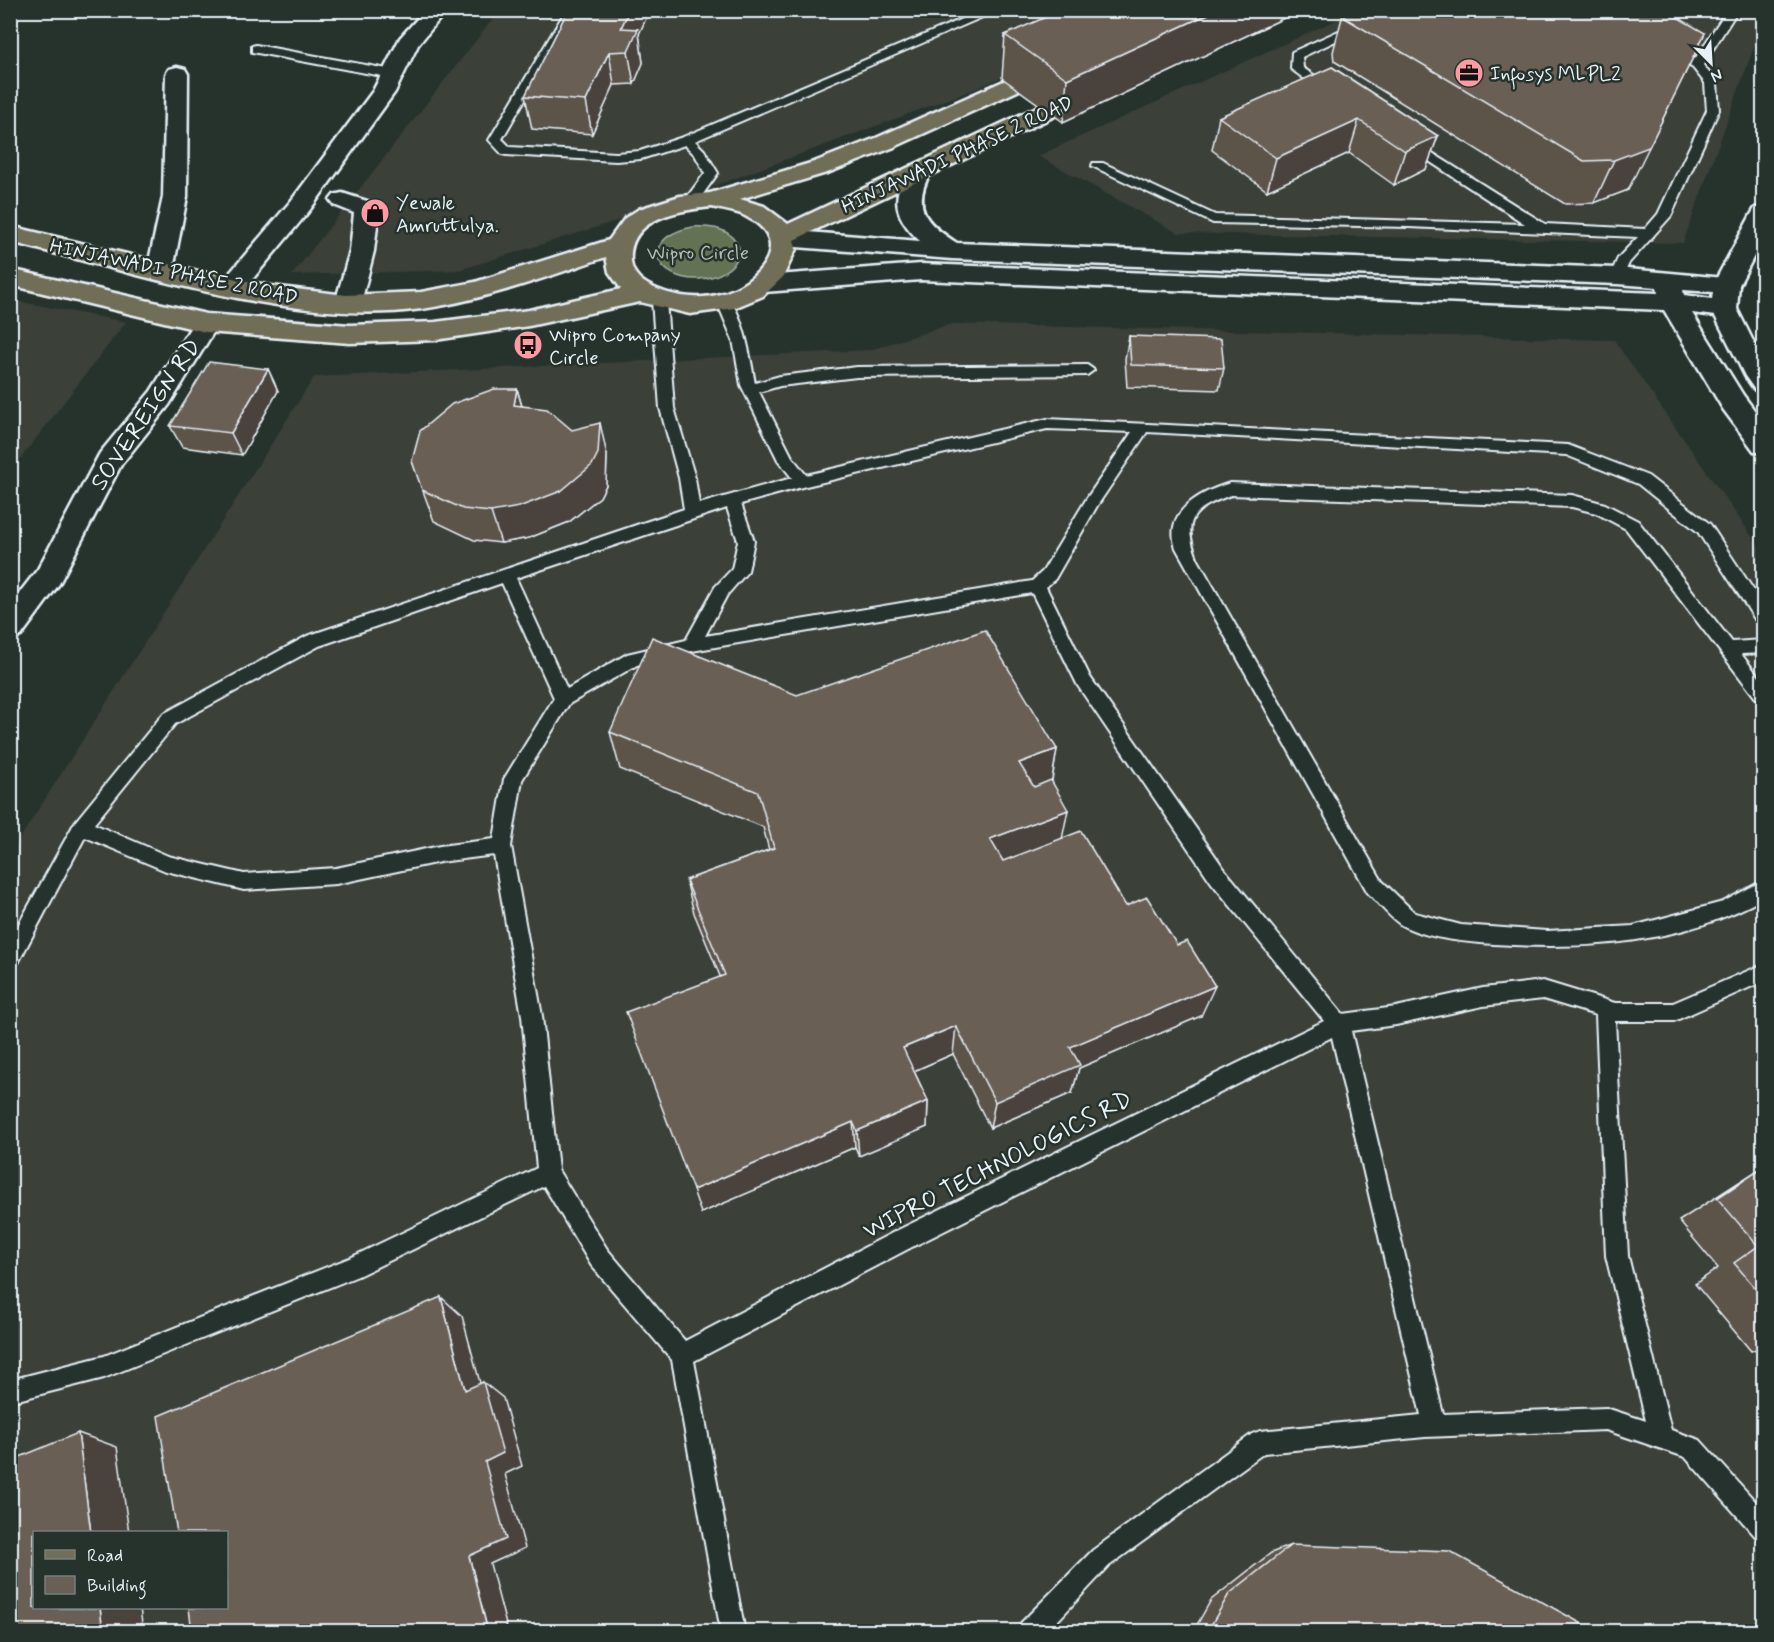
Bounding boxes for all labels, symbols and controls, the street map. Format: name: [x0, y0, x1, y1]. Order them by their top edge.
north arrow: [1681, 33, 1741, 93]
office icon: Infosys MLPL2: [1453, 57, 1485, 89]
place label: Infosys MLPL2: [1490, 61, 1621, 90]
text: N: [1707, 64, 1726, 87]
street label: HINJAWADI PHASE 2 ROAD: [837, 90, 1078, 221]
place label: Yewale Amruttulya.: [396, 190, 499, 240]
shop icon: Yewale Amruttulya.: [359, 197, 391, 229]
street label: HINJAWADI PHASE 2 ROAD: [47, 233, 300, 312]
park label: Wipro Circle: [647, 240, 749, 267]
place label: Wipro Company Circle: [549, 322, 681, 372]
bus stop icon: Wipro Company Circle: [512, 329, 544, 361]
street label: SOVEREIGN RD: [84, 333, 209, 497]
street label: WIPRO TECHNOLOGICS RD: [858, 1084, 1137, 1247]
legend: [33, 1531, 228, 1609]
text: Road: [87, 1544, 123, 1568]
text: Building: [87, 1574, 147, 1600]

